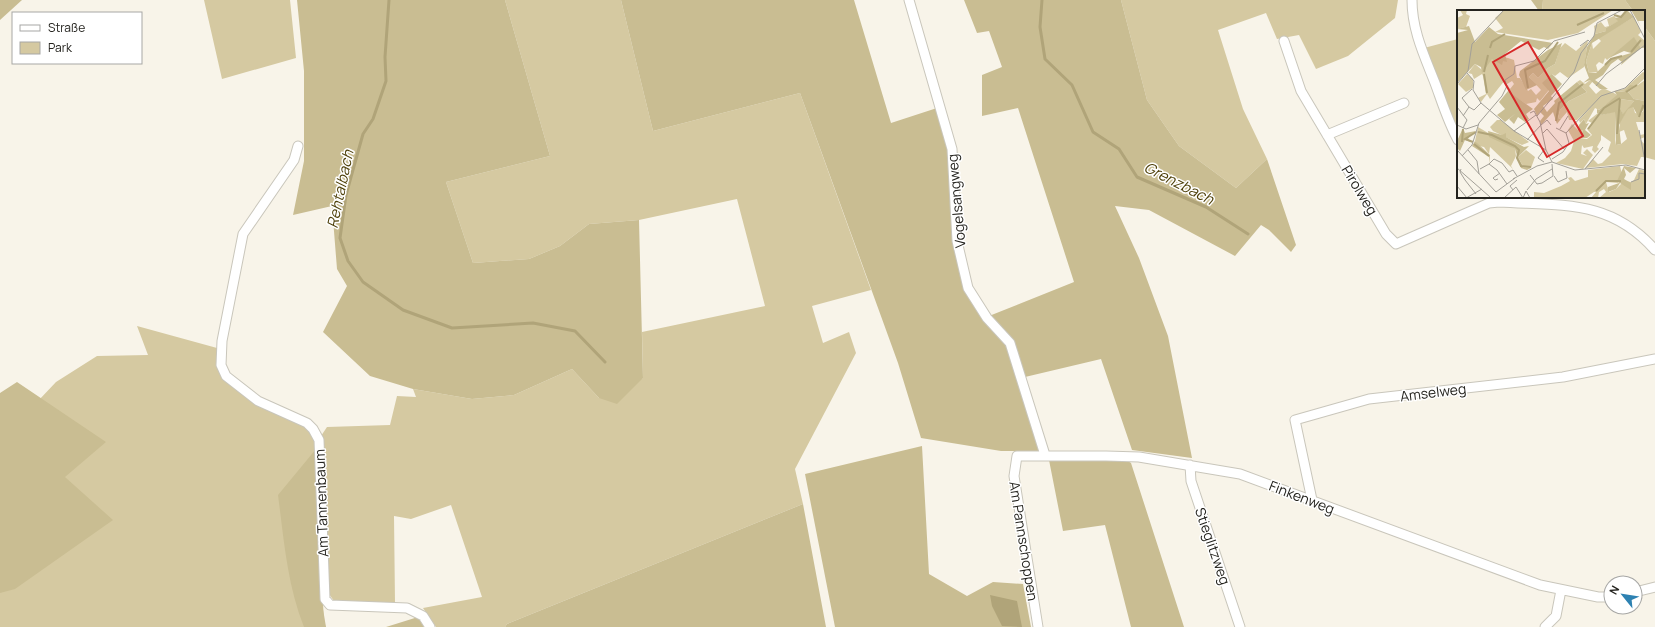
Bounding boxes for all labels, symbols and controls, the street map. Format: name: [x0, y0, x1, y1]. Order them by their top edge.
inset map: [1457, 10, 1645, 198]
legend: [12, 12, 142, 64]
text: Straße: [48, 19, 85, 36]
text: Park: [48, 39, 73, 56]
water label: Rehtalbach: [321, 147, 359, 230]
street label: Vogelsangweg: [942, 153, 970, 249]
water label: Grenzbach: [1141, 156, 1218, 210]
street label: Pirolweg: [1338, 161, 1382, 219]
street label: Amselweg: [1399, 379, 1467, 405]
street label: Am Tannenbaum: [310, 449, 332, 557]
street label: Finkenweg: [1267, 476, 1337, 518]
street label: Am Pannschoppen: [1005, 480, 1043, 602]
street label: Stieglitzweg: [1191, 505, 1235, 587]
north arrow: [1603, 575, 1643, 615]
text: N: [1605, 582, 1622, 597]

